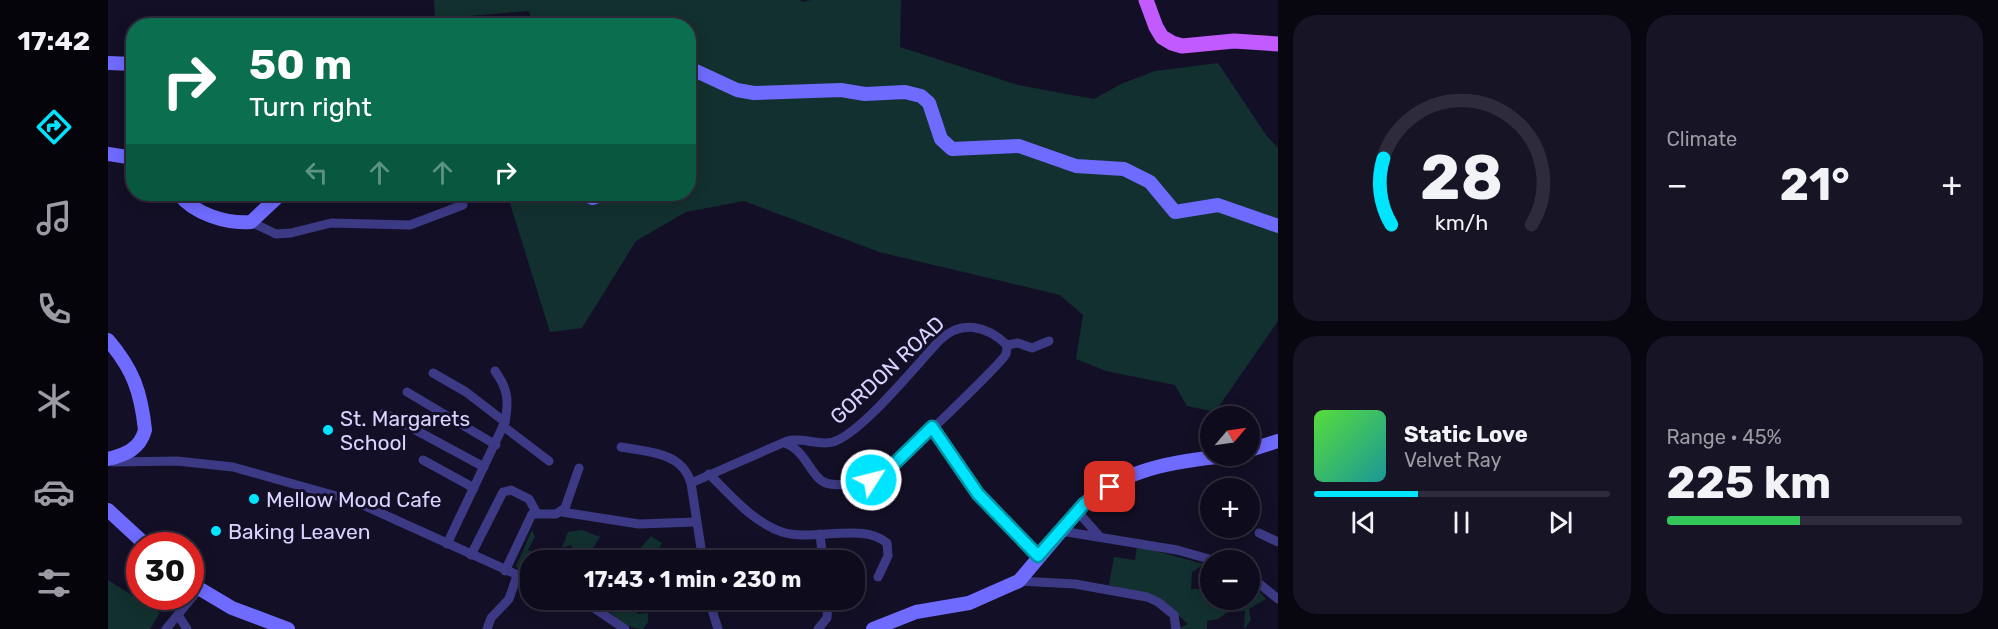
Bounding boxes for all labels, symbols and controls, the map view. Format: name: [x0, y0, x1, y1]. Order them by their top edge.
text: 17:42: [18, 25, 90, 57]
text: 50 m: [249, 40, 352, 90]
icon: right: [150, 42, 228, 120]
text: Turn right: [249, 91, 372, 123]
icon: directions: [33, 106, 75, 148]
text: Climate: [1667, 127, 1737, 151]
text: 28: [1420, 141, 1503, 215]
icon: left: [300, 156, 333, 189]
icon: ahead: [363, 156, 396, 189]
icon: ahead: [426, 156, 459, 189]
icon: right: [489, 156, 522, 189]
text: 21°: [1780, 158, 1850, 211]
text: −: [1667, 165, 1688, 204]
text: +: [1941, 165, 1962, 204]
icon: music: [33, 197, 75, 239]
text: km/h: [1435, 210, 1489, 235]
icon: phone: [33, 288, 75, 330]
street label: GORDON ROAD: [825, 311, 949, 429]
icon: climate: [33, 380, 75, 422]
place label: St. Margarets School: [340, 406, 470, 455]
north arrow: [1200, 406, 1260, 466]
map controls: [1200, 406, 1260, 610]
text: Static Love: [1404, 421, 1528, 448]
marker: St. Margarets School: [321, 423, 335, 437]
text: Range · 45%: [1667, 425, 1782, 449]
position arrow: [839, 448, 903, 512]
text: Velvet Ray: [1404, 448, 1502, 472]
text: 225 km: [1667, 456, 1831, 509]
pin: [1084, 461, 1135, 512]
icon: arrive: [1093, 470, 1126, 503]
icon: car: [33, 471, 75, 513]
button: +: [1200, 478, 1260, 538]
place label: Mellow Mood Cafe: [266, 487, 441, 512]
marker: Mellow Mood Cafe: [247, 492, 261, 506]
icon: previous: [1347, 506, 1380, 539]
icon: pause: [1445, 506, 1478, 539]
icon: next: [1544, 506, 1577, 539]
place label: Baking Leaven: [228, 519, 370, 544]
marker: Baking Leaven: [209, 524, 223, 538]
speed limit sign: 30: [126, 532, 204, 610]
button: −: [1200, 550, 1260, 610]
icon: filters: [33, 562, 75, 604]
text: 17:43 · 1 min · 230 m: [584, 566, 801, 593]

